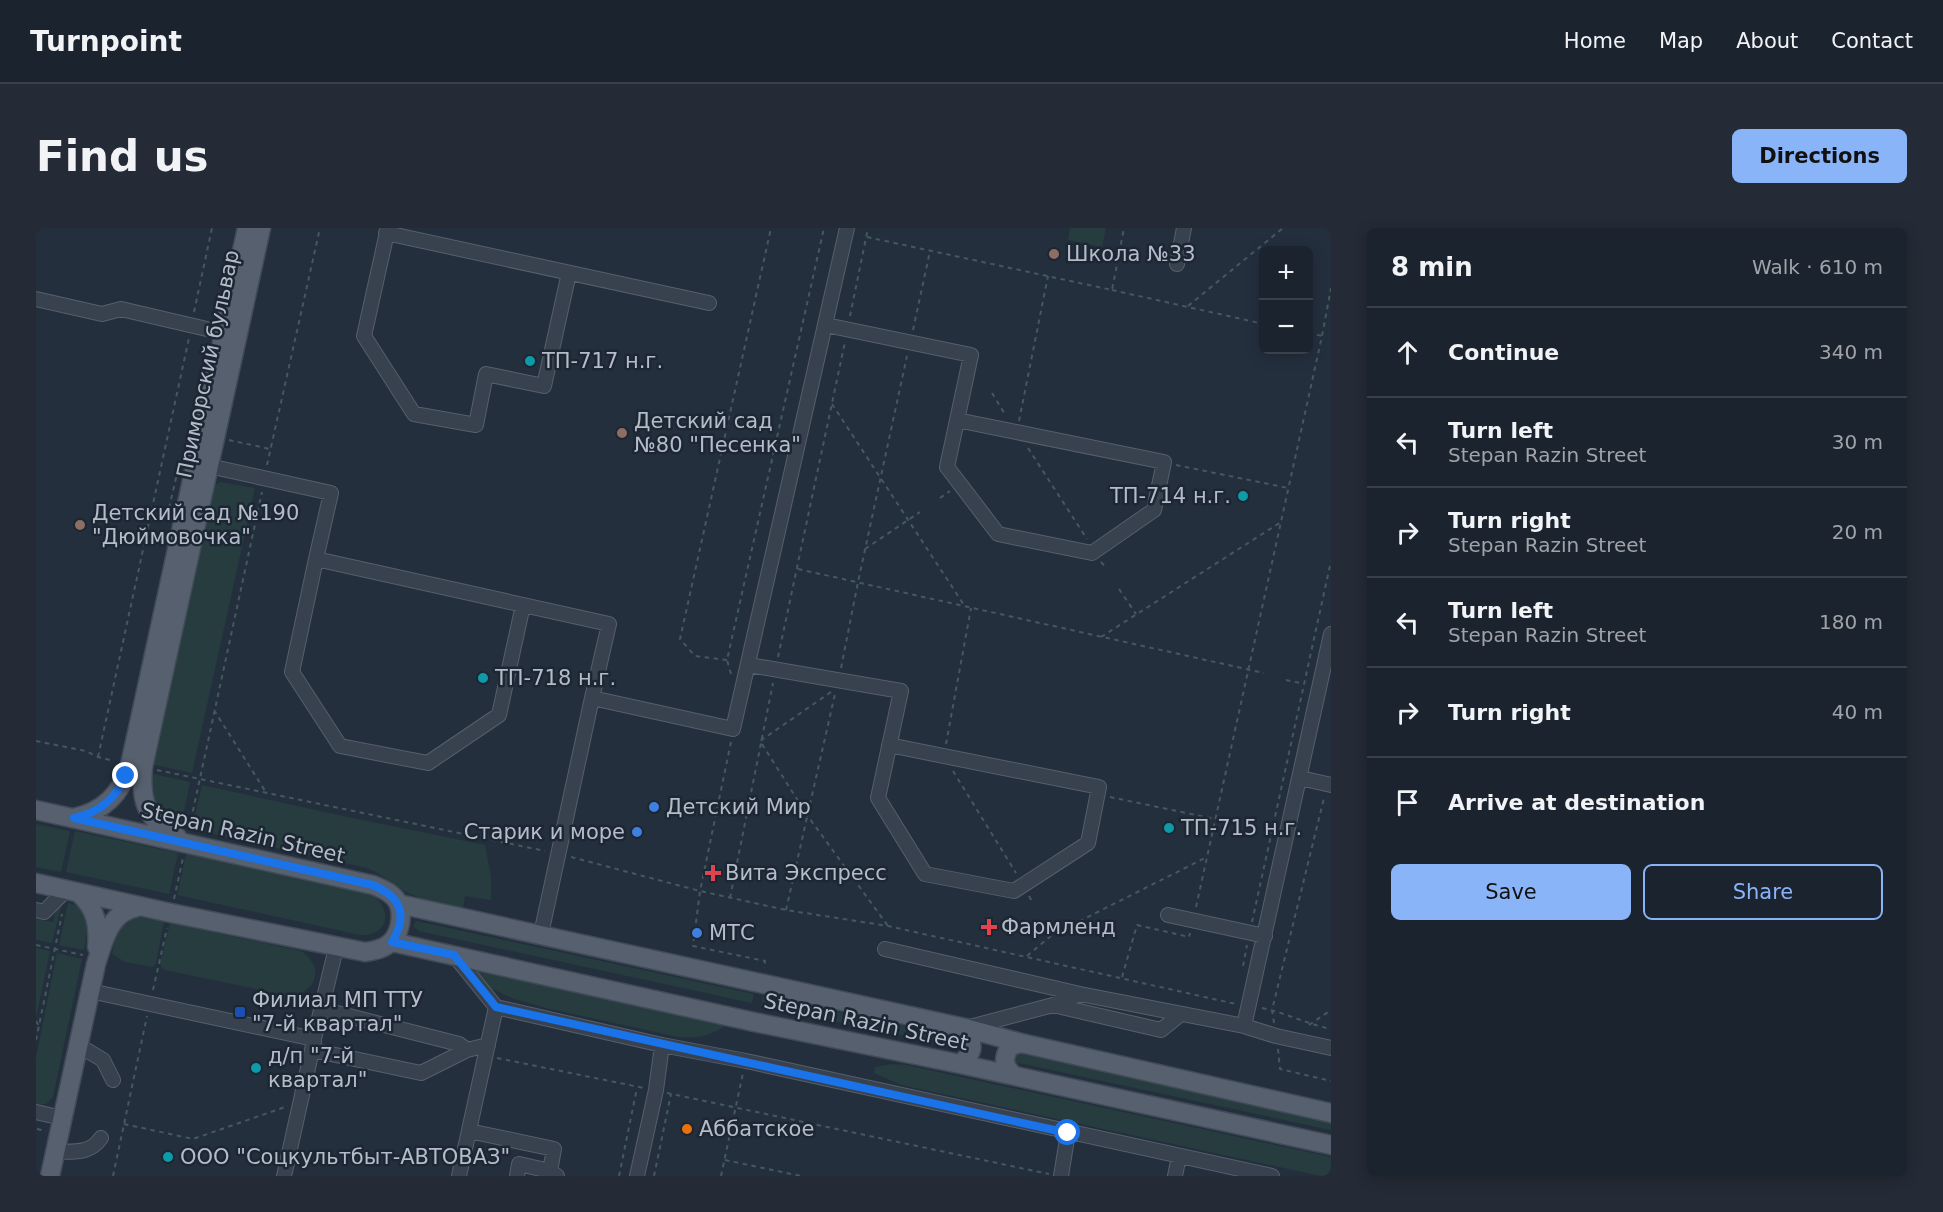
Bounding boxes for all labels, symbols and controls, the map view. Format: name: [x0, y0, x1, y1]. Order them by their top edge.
text: Turnpoint: [30, 25, 182, 58]
text: Home: [1564, 29, 1626, 53]
text: Map: [1659, 29, 1703, 53]
text: About: [1736, 29, 1798, 53]
text: Contact: [1831, 29, 1913, 53]
button: Directions: [1732, 129, 1907, 183]
text: Find us: [36, 132, 209, 181]
place label: Школа №33: [1066, 242, 1196, 266]
map controls: [1259, 246, 1313, 354]
button: +: [1259, 246, 1313, 300]
marker: Школа №33: [1047, 247, 1061, 261]
street label: Приморский бульвар: [172, 248, 244, 480]
text: 8 min: [1391, 252, 1473, 282]
text: Walk · 610 m: [1752, 255, 1883, 279]
button: −: [1259, 300, 1313, 354]
icon: ahead: [1391, 336, 1424, 369]
text: Continue: [1448, 340, 1559, 365]
text: 340 m: [1819, 340, 1883, 364]
place label: ТП-717 н.г.: [541, 349, 663, 373]
marker: ТП-717 н.г.: [523, 354, 537, 368]
place label: Детский сад №80 "Песенка": [634, 409, 801, 457]
text: Turn left: [1448, 418, 1553, 443]
marker: Детский сад №80 "Песенка": [615, 426, 629, 440]
icon: left: [1391, 426, 1424, 459]
text: 30 m: [1832, 430, 1883, 454]
text: Stepan Razin Street: [1448, 443, 1646, 467]
place label: ТП-714 н.г.: [1109, 484, 1231, 508]
marker: ТП-714 н.г.: [1236, 489, 1250, 503]
place label: Детский сад №190 "Дюймовочка": [92, 501, 299, 549]
text: Turn right: [1448, 508, 1571, 533]
icon: right: [1391, 516, 1424, 549]
marker: Детский сад №190 "Дюймовочка": [73, 518, 87, 532]
text: 20 m: [1832, 520, 1883, 544]
text: Stepan Razin Street: [1448, 533, 1646, 557]
text: Turn left: [1448, 598, 1553, 623]
icon: left: [1391, 606, 1424, 639]
text: 180 m: [1819, 610, 1883, 634]
text: Stepan Razin Street: [1448, 623, 1646, 647]
place label: ТП-718 н.г.: [494, 666, 616, 690]
marker: ТП-718 н.г.: [476, 671, 490, 685]
icon: right: [1391, 696, 1424, 729]
text: Turn right: [1448, 700, 1571, 725]
text: 40 m: [1832, 700, 1883, 724]
route end: [112, 762, 138, 788]
icon: arrive: [1391, 786, 1424, 819]
text: Arrive at destination: [1448, 790, 1705, 815]
place label: Детский Мир: [666, 795, 811, 819]
street label: Stepan Razin Street: [139, 798, 347, 868]
marker: Детский Мир: [647, 800, 661, 814]
place label: ТП-715 н.г.: [1180, 816, 1302, 840]
place label: Старик и море: [464, 820, 625, 844]
marker: ТП-715 н.г.: [1162, 821, 1176, 835]
marker: Старик и море: [630, 825, 644, 839]
place label: Вита Экспресс: [725, 861, 887, 885]
button: Save: [1391, 864, 1631, 920]
button: Share: [1643, 864, 1883, 920]
marker: Вита Экспресс: [706, 866, 720, 880]
place label: Фармленд: [1001, 915, 1116, 939]
marker: Фармленд: [982, 920, 996, 934]
place label: МТС: [709, 921, 755, 945]
marker: МТС: [690, 926, 704, 940]
place label: Филиал МП ТТУ "7-й квартал": [252, 988, 423, 1036]
street label: Stepan Razin Street: [762, 989, 970, 1055]
marker: Филиал МП ТТУ "7-й квартал": [233, 1005, 247, 1019]
place label: д/п "7-й квартал": [268, 1044, 367, 1092]
marker: д/п "7-й квартал": [249, 1061, 263, 1075]
place label: Аббатское: [699, 1117, 814, 1141]
route start: [1054, 1119, 1080, 1145]
marker: Аббатское: [680, 1122, 694, 1136]
place label: ООО "Соцкультбыт-АВТОВАЗ": [180, 1145, 510, 1169]
marker: ООО "Соцкультбыт-АВТОВАЗ": [161, 1150, 175, 1164]

